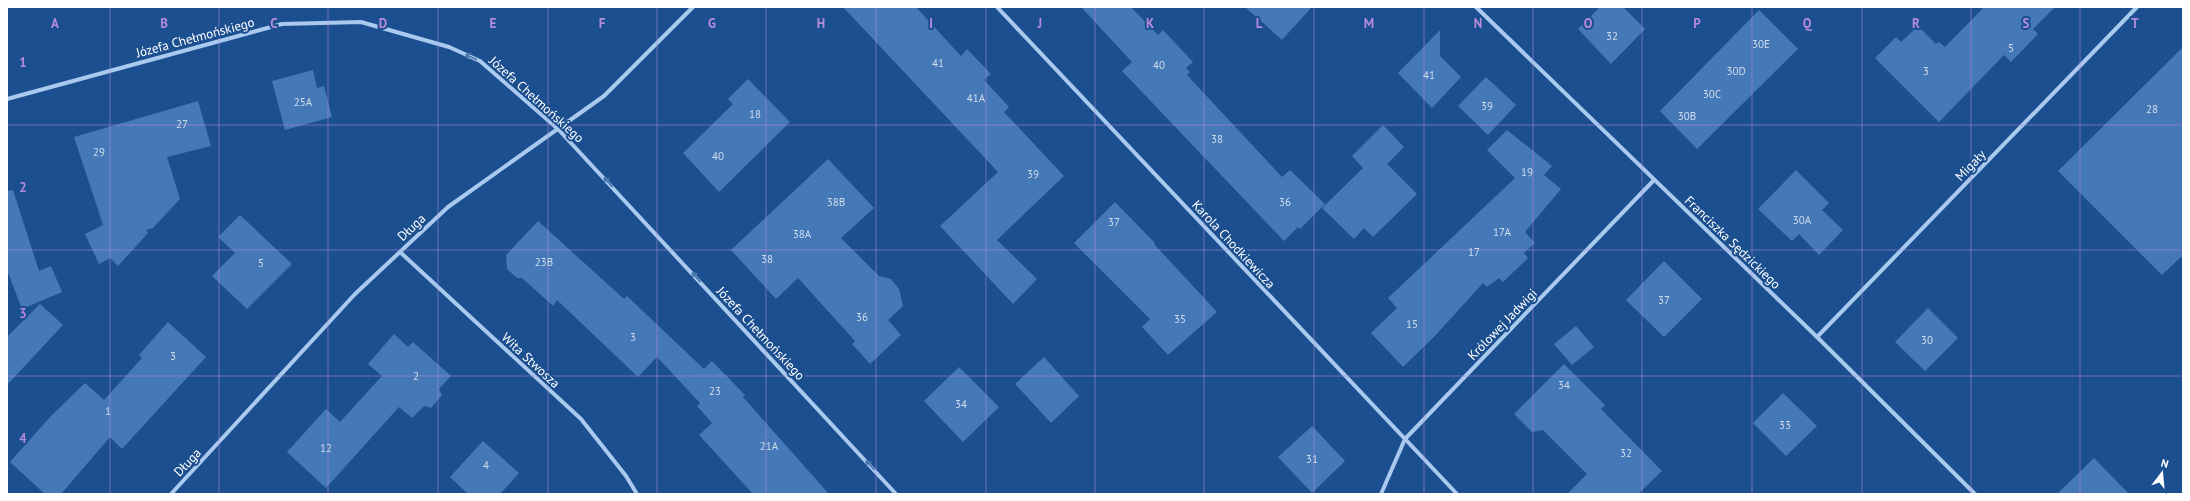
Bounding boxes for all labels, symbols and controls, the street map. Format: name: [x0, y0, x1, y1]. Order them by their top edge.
street label: Józefa Chełmońskiego: [133, 13, 256, 62]
text: A: [51, 15, 59, 32]
text: B: [160, 15, 168, 32]
text: C: [270, 15, 278, 32]
text: D: [379, 15, 387, 32]
text: E: [490, 15, 497, 32]
text: F: [599, 15, 606, 32]
text: G: [708, 15, 716, 32]
text: H: [817, 15, 825, 32]
text: I: [929, 15, 933, 32]
text: J: [1037, 15, 1042, 32]
text: K: [1146, 15, 1154, 32]
text: L: [1256, 15, 1263, 32]
text: M: [1364, 15, 1374, 32]
text: N: [1474, 15, 1482, 32]
text: O: [1584, 15, 1593, 32]
text: P: [1693, 15, 1701, 32]
text: Q: [1803, 15, 1813, 32]
text: R: [1912, 15, 1920, 32]
text: S: [2023, 15, 2030, 32]
text: T: [2131, 15, 2139, 32]
house number: 32: [1606, 29, 1618, 43]
house number: 30E: [1752, 37, 1770, 51]
house number: 5: [2008, 41, 2014, 55]
street label: Józefa Chełmońskiego: [485, 52, 588, 147]
one-way arrow: [465, 53, 477, 60]
text: 1: [19, 54, 27, 71]
house number: 41: [932, 56, 944, 70]
house number: 40: [1153, 58, 1165, 72]
house number: 30D: [1726, 64, 1746, 78]
house number: 3: [1923, 64, 1929, 78]
house number: 41: [1423, 68, 1435, 82]
house number: 30C: [1703, 87, 1721, 101]
house number: 41A: [967, 91, 986, 105]
house number: 25A: [294, 95, 313, 109]
house number: 39: [1481, 99, 1493, 113]
house number: 28: [2146, 102, 2158, 116]
house number: 18: [749, 107, 761, 121]
house number: 30B: [1678, 109, 1696, 123]
house number: 27: [176, 117, 188, 131]
house number: 38: [1211, 132, 1223, 146]
house number: 29: [93, 145, 105, 159]
street label: Migały: [1951, 146, 1989, 185]
house number: 40: [712, 149, 724, 163]
house number: 19: [1521, 165, 1533, 179]
house number: 39: [1027, 167, 1039, 181]
one-way arrow: [603, 177, 612, 187]
text: 2: [19, 179, 27, 196]
street label: Franciszka Sędzickiego: [1681, 192, 1784, 293]
house number: 38B: [827, 195, 845, 209]
house number: 36: [1279, 195, 1291, 209]
street label: Karola Chodkiewicza: [1188, 197, 1279, 292]
street label: Długa: [394, 210, 429, 245]
house number: 30A: [1793, 213, 1812, 227]
house number: 37: [1108, 215, 1120, 229]
house number: 17A: [1493, 225, 1511, 239]
house number: 38A: [793, 227, 812, 241]
house number: 17: [1468, 245, 1480, 259]
house number: 38: [761, 252, 773, 266]
house number: 23B: [535, 255, 553, 269]
house number: 5: [258, 256, 264, 270]
one-way arrow: [691, 272, 701, 282]
street label: Józefa Chełmońskiego: [712, 282, 808, 384]
street label: Królowej Jadwigi: [1464, 285, 1541, 364]
house number: 37: [1658, 293, 1670, 307]
text: 3: [19, 305, 27, 322]
house number: 36: [856, 310, 868, 324]
house number: 35: [1174, 312, 1186, 326]
house number: 15: [1406, 317, 1418, 331]
street label: Wita Stwosza: [498, 329, 564, 392]
house number: 3: [630, 330, 636, 344]
house number: 30: [1921, 333, 1933, 347]
house number: 3: [170, 349, 176, 363]
house number: 2: [413, 369, 419, 383]
house number: 34: [1558, 378, 1570, 392]
house number: 23: [709, 384, 721, 398]
house number: 34: [955, 397, 967, 411]
house number: 1: [105, 404, 111, 418]
house number: 33: [1779, 418, 1791, 432]
text: 4: [19, 430, 27, 447]
house number: 21A: [760, 439, 779, 453]
house number: 12: [320, 441, 332, 455]
street label: Długa: [170, 445, 205, 480]
house number: 32: [1620, 446, 1632, 460]
house number: 31: [1306, 452, 1318, 466]
north arrow: [2142, 453, 2182, 493]
text: N: [2159, 456, 2170, 471]
house number: 4: [483, 458, 489, 472]
one-way arrow: [865, 460, 874, 470]

